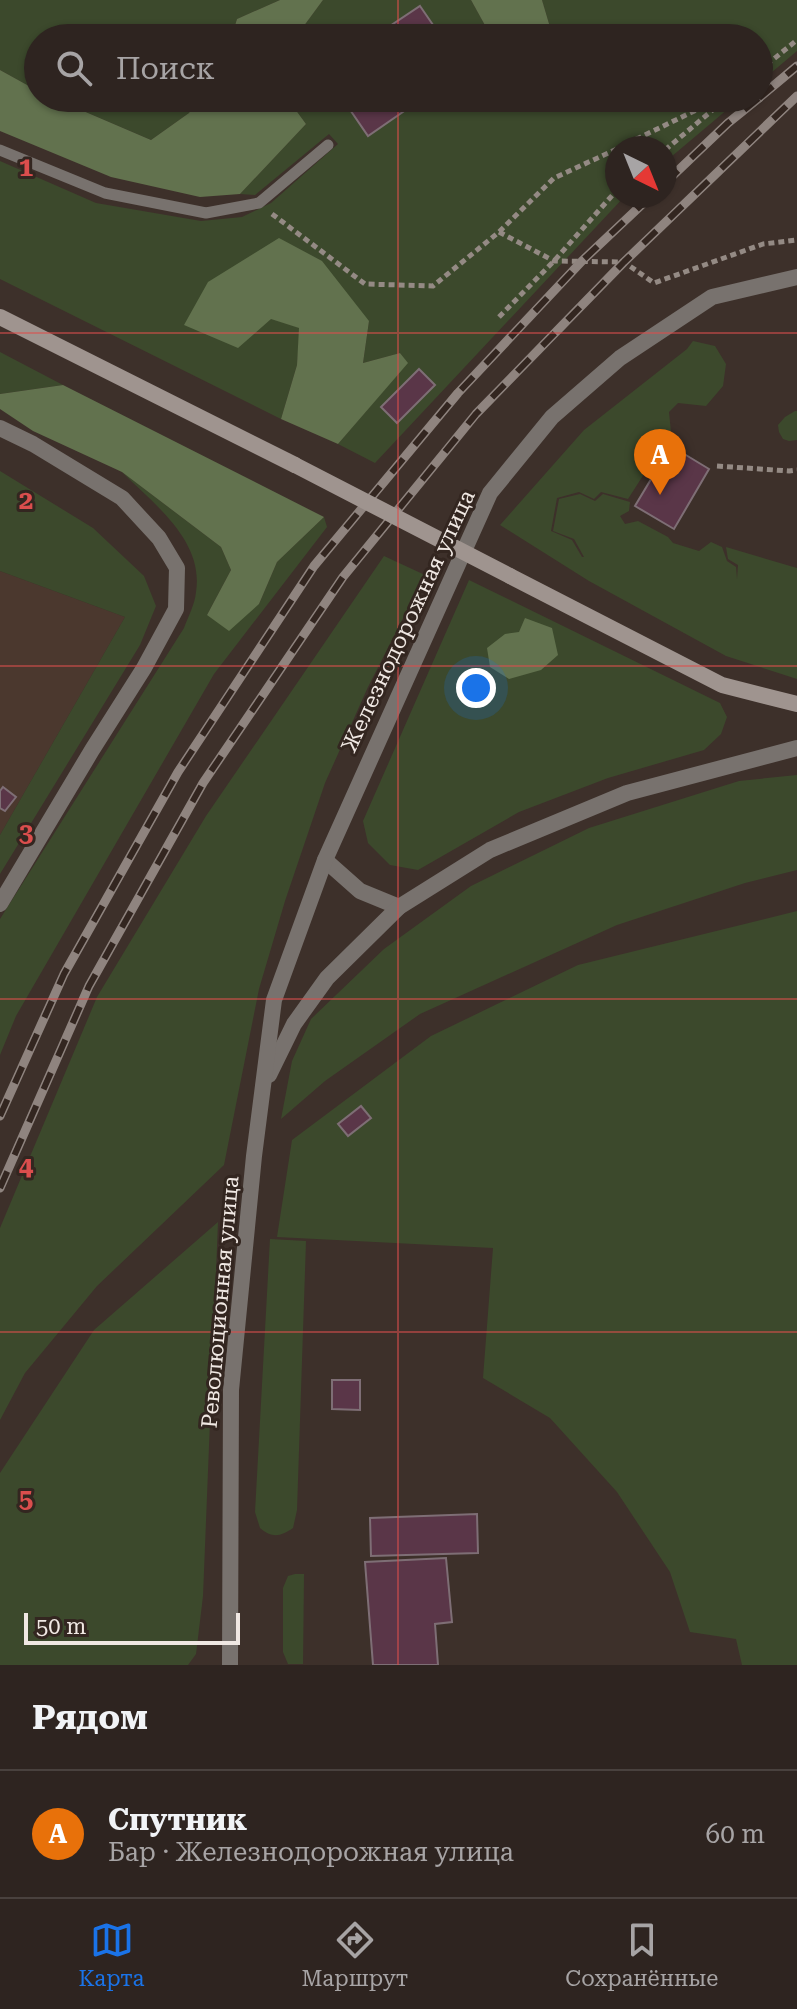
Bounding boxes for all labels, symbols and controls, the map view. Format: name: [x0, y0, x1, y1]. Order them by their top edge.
search box: [24, 24, 773, 112]
icon: search: [52, 46, 96, 90]
text: Поиск: [116, 51, 215, 86]
north arrow: [605, 136, 677, 208]
text: 1: [19, 152, 33, 182]
pin: A: [634, 429, 686, 495]
text: 2: [19, 485, 33, 515]
street label: Железнодорожная улица: [336, 486, 480, 756]
your location: [456, 668, 496, 708]
text: 3: [19, 818, 33, 848]
text: 4: [19, 1151, 34, 1181]
street label: Революционная улица: [197, 1175, 243, 1429]
text: 5: [19, 1484, 33, 1514]
scale bar: [24, 1609, 240, 1645]
text: 50 m: [36, 1614, 86, 1639]
text: Рядом: [32, 1697, 148, 1737]
text: Спутник: [108, 1802, 247, 1837]
text: A: [49, 1819, 67, 1849]
text: 60 m: [706, 1819, 765, 1849]
text: Бар · Железнодорожная улица: [108, 1837, 514, 1867]
tab: Карта: [79, 1918, 144, 1991]
tab: Маршрут: [302, 1918, 408, 1991]
tab: Сохранённые: [565, 1918, 718, 1991]

